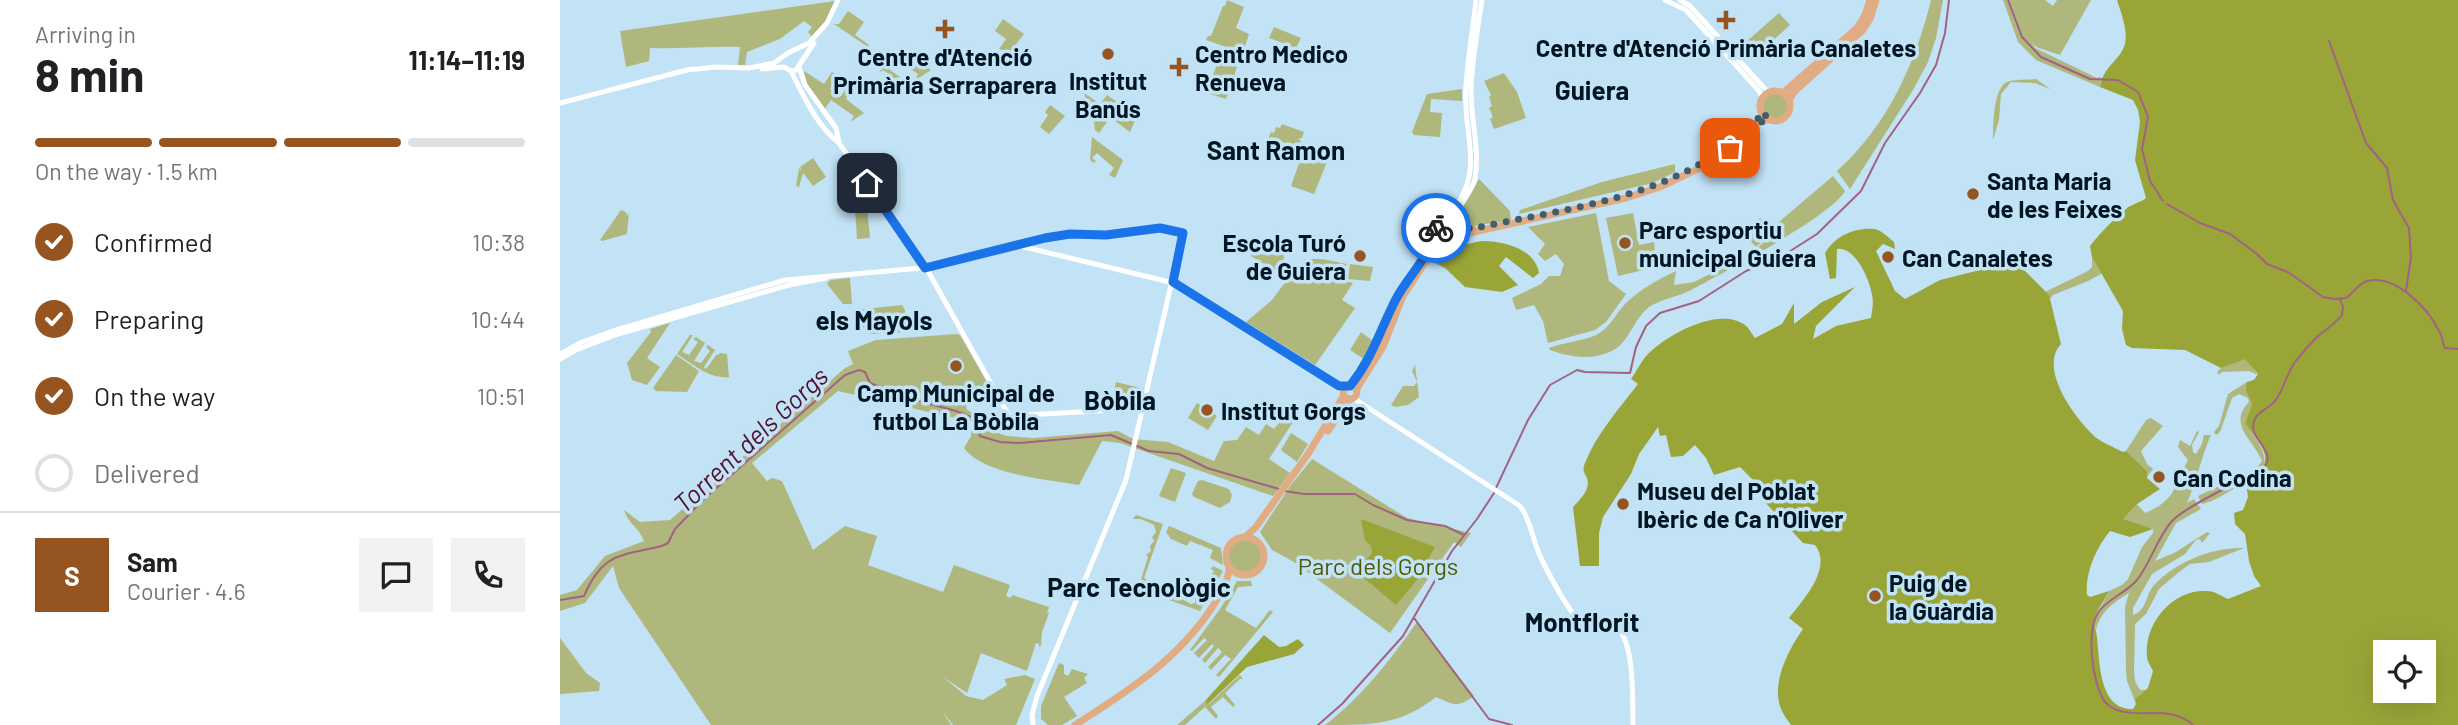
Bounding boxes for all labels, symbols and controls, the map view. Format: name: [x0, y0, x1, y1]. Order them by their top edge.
marker: Centre d'Atenció Primària Canaletes: [1716, 10, 1736, 30]
marker: Centre d'Atenció Primària Serraparera: [935, 19, 955, 39]
text: Arriving in: [35, 20, 136, 48]
place label: Centre d'Atenció Primària Canaletes: [1536, 33, 1916, 62]
place label: Centro Medico Renueva: [1195, 39, 1348, 96]
place label: Centre d'Atenció Primària Serraparera: [833, 42, 1057, 99]
text: 11:14–11:19: [409, 44, 525, 75]
text: 8 min: [35, 46, 144, 101]
marker: Institut Banús: [1100, 46, 1116, 62]
marker: Centro Medico Renueva: [1169, 57, 1189, 77]
place label: Institut Banús: [1069, 66, 1147, 123]
district label: Guiera: [1555, 74, 1629, 105]
pin: [1700, 118, 1760, 178]
icon: bag: [1711, 129, 1749, 167]
district label: Sant Ramon: [1207, 134, 1345, 165]
pin: [837, 153, 897, 213]
text: On the way · 1.5 km: [35, 157, 218, 185]
icon: home: [848, 164, 886, 202]
place label: Santa Maria de les Feixes: [1987, 166, 2122, 223]
marker: Santa Maria de les Feixes: [1965, 186, 1981, 202]
courier: [1401, 193, 1471, 263]
icon: bike: [1417, 209, 1455, 247]
place label: Parc esportiu municipal Guiera: [1639, 215, 1816, 272]
icon: check: [35, 223, 73, 261]
text: Confirmed: [94, 226, 213, 257]
text: 10:38: [472, 228, 525, 256]
place label: Escola Turó de Guiera: [1222, 228, 1346, 285]
marker: Parc esportiu municipal Guiera: [1617, 235, 1633, 251]
place label: Can Canaletes: [1902, 243, 2053, 272]
marker: Escola Turó de Guiera: [1352, 248, 1368, 264]
marker: Can Canaletes: [1880, 249, 1896, 265]
icon: check: [35, 300, 73, 338]
text: Preparing: [94, 303, 204, 334]
district label: els Mayols: [816, 304, 932, 335]
text: 10:44: [471, 305, 525, 333]
marker: Camp Municipal de futbol La Bòbila: [948, 358, 964, 374]
water label: Torrent dels Gorgs: [666, 360, 834, 518]
icon: check: [35, 377, 73, 415]
place label: Camp Municipal de futbol La Bòbila: [857, 378, 1055, 435]
text: On the way: [94, 380, 215, 411]
text: 10:51: [477, 382, 525, 410]
district label: Bòbila: [1084, 384, 1156, 415]
place label: Institut Gorgs: [1221, 396, 1366, 425]
marker: Institut Gorgs: [1199, 402, 1215, 418]
text: Delivered: [94, 457, 200, 488]
place label: Can Codina: [2173, 463, 2292, 492]
marker: Can Codina: [2151, 469, 2167, 485]
place label: Museu del Poblat Ibèric de Ca n'Oliver: [1637, 476, 1843, 533]
marker: Museu del Poblat Ibèric de Ca n'Oliver: [1615, 496, 1631, 512]
button: chat: [359, 538, 433, 612]
button: phone: [451, 538, 525, 612]
text: Sam: [127, 546, 178, 577]
park label: Parc dels Gorgs: [1298, 551, 1458, 580]
text: S: [64, 560, 80, 591]
place label: Puig de la Guàrdia: [1889, 568, 1994, 625]
district label: Parc Tecnològic: [1047, 571, 1231, 602]
text: Courier · 4.6: [127, 577, 246, 605]
marker: Puig de la Guàrdia: [1867, 588, 1883, 604]
district label: Montflorit: [1525, 606, 1639, 637]
map controls: [2373, 640, 2436, 703]
button: locate: [2373, 640, 2436, 703]

